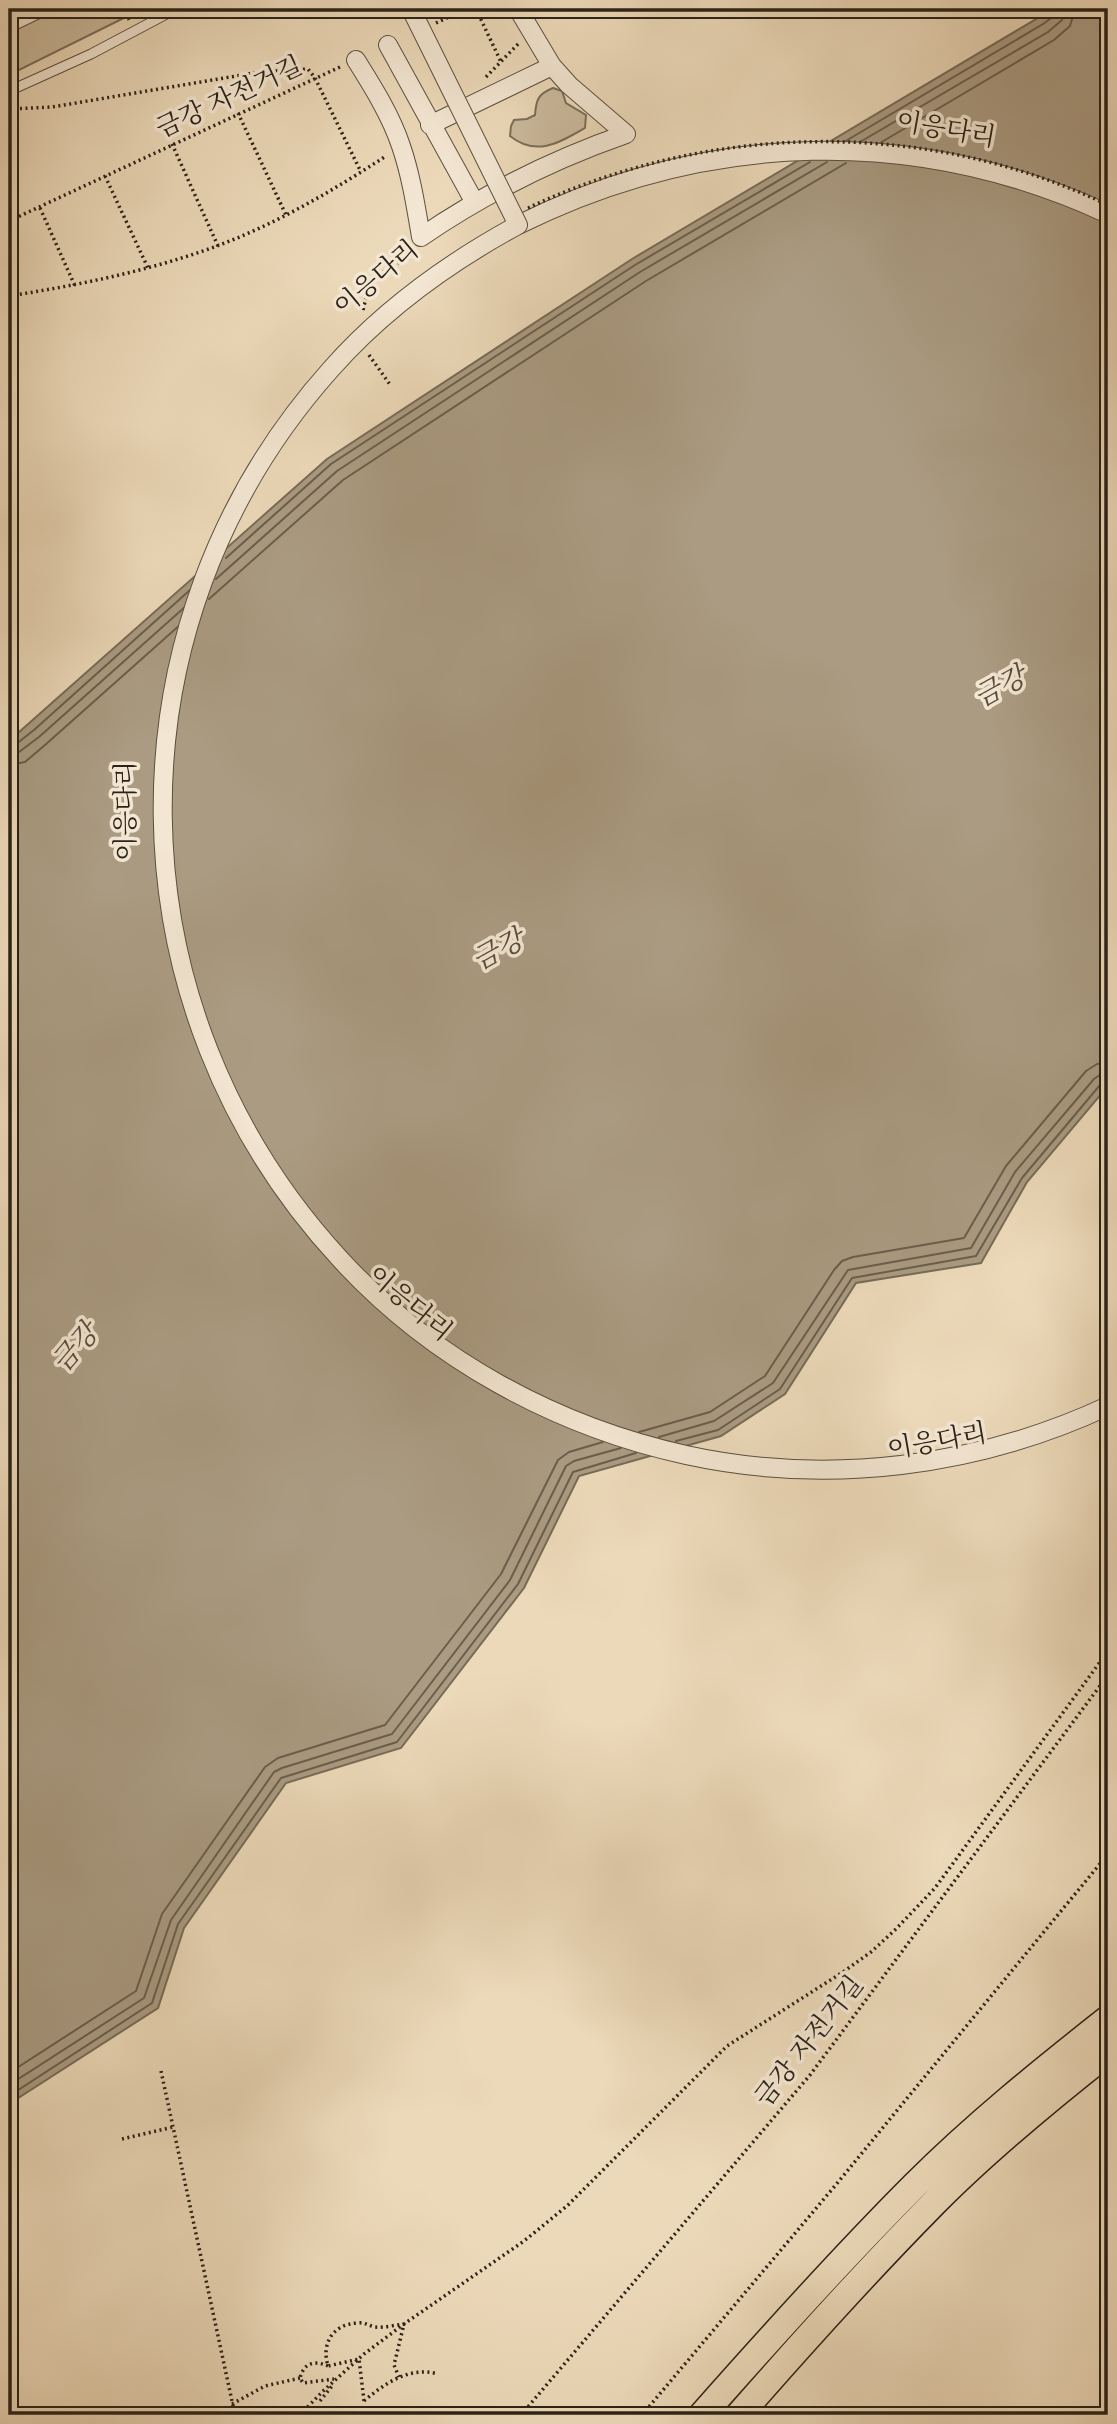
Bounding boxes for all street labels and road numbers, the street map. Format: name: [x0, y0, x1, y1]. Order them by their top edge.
street label: 금강 자전거길: [150, 48, 308, 146]
street label: 이응다리: [893, 103, 999, 155]
street label: 이응다리: [326, 232, 426, 324]
street label: 이응다리: [108, 761, 143, 861]
street label: 이응다리: [360, 1257, 460, 1349]
street label: 이응다리: [884, 1415, 990, 1467]
street label: 금강 자전거길: [747, 1968, 871, 2114]

